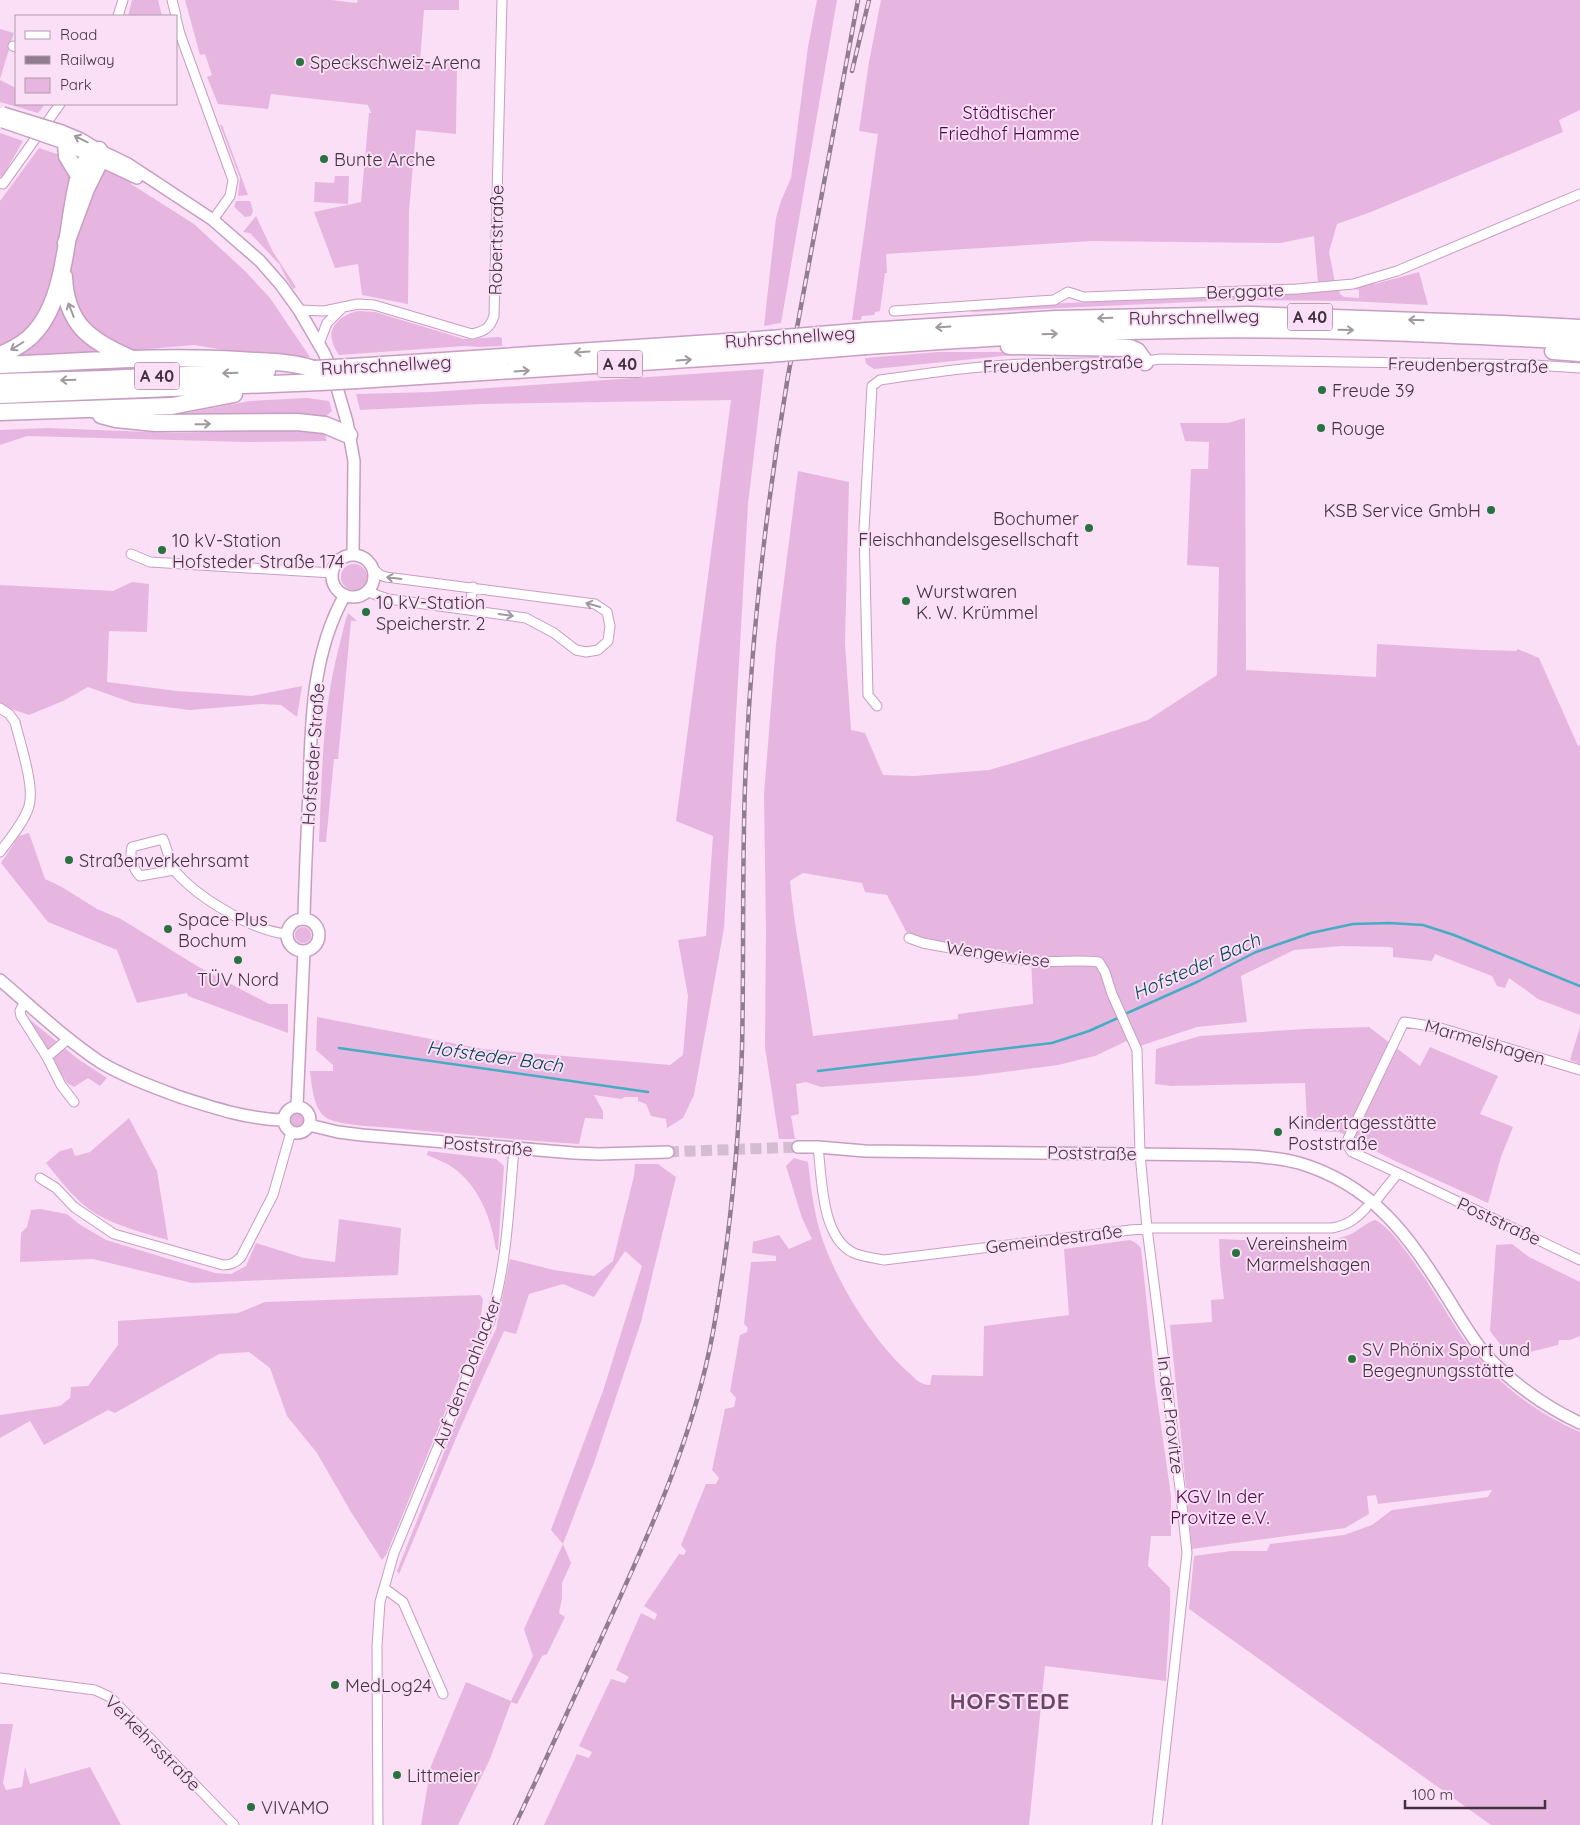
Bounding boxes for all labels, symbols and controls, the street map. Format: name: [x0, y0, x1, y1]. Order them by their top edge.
legend: [15, 15, 178, 105]
text: Road: [60, 25, 97, 44]
text: Railway: [60, 50, 115, 69]
place label: Speckschweiz-Arena: [310, 51, 481, 74]
marker: Speckschweiz-Arena: [294, 56, 306, 68]
text: Park: [60, 75, 92, 94]
park label: Städtischer Friedhof Hamme: [938, 101, 1080, 145]
one-way arrow: [74, 134, 89, 144]
place label: Bunte Arche: [334, 148, 435, 171]
marker: Bunte Arche: [318, 153, 330, 165]
street label: Robertstraße: [484, 185, 508, 295]
street label: Berggate: [1206, 278, 1284, 304]
one-way arrow: [65, 303, 75, 318]
street label: Ruhrschnellweg: [1128, 304, 1260, 330]
road number: A 40: [1288, 304, 1332, 330]
one-way arrow: [1098, 313, 1114, 323]
one-way arrow: [1408, 316, 1424, 325]
street label: Ruhrschnellweg: [724, 321, 856, 353]
one-way arrow: [935, 322, 951, 331]
one-way arrow: [1338, 325, 1354, 335]
one-way arrow: [1042, 330, 1058, 339]
one-way arrow: [10, 341, 24, 351]
one-way arrow: [575, 348, 591, 357]
street label: Ruhrschnellweg: [320, 350, 452, 380]
road number: A 40: [598, 350, 642, 378]
street label: Freudenbergstraße: [982, 350, 1144, 378]
street label: Freudenbergstraße: [1388, 352, 1548, 378]
one-way arrow: [676, 355, 692, 364]
road number: A 40: [134, 362, 180, 390]
one-way arrow: [514, 366, 530, 375]
one-way arrow: [223, 368, 239, 377]
one-way arrow: [60, 375, 76, 384]
place label: Freude 39: [1332, 379, 1414, 402]
marker: Freude 39: [1316, 384, 1328, 396]
place label: Rouge: [1331, 417, 1385, 440]
one-way arrow: [195, 419, 211, 429]
marker: Rouge: [1315, 422, 1327, 434]
place label: KSB Service GmbH: [1324, 499, 1481, 522]
marker: KSB Service GmbH: [1485, 504, 1497, 516]
place label: Bochumer Fleischhandelsgesellschaft: [858, 507, 1079, 551]
marker: Bochumer Fleischhandelsgesellschaft: [1083, 522, 1095, 534]
place label: 10 kV-Station Hofsteder Straße 174: [172, 529, 344, 573]
marker: 10 kV-Station Hofsteder Straße 174: [156, 544, 168, 556]
one-way arrow: [387, 573, 403, 583]
place label: Wurstwaren K. W. Krümmel: [916, 580, 1038, 624]
place label: 10 kV-Station Speicherstr. 2: [376, 591, 485, 635]
marker: Wurstwaren K. W. Krümmel: [900, 595, 912, 607]
one-way arrow: [585, 599, 601, 609]
marker: 10 kV-Station Speicherstr. 2: [360, 606, 372, 618]
one-way arrow: [497, 610, 513, 620]
street label: Hofsteder Straße: [297, 682, 329, 826]
place label: Straßenverkehrsamt: [79, 849, 249, 872]
marker: Straßenverkehrsamt: [63, 854, 75, 866]
place label: Space Plus Bochum: [178, 908, 268, 952]
marker: Space Plus Bochum: [162, 923, 174, 935]
water label: Hofsteder Bach: [1128, 927, 1265, 1005]
street label: Wengewiese: [944, 935, 1052, 973]
marker: TÜV Nord: [232, 954, 244, 966]
place label: TÜV Nord: [197, 968, 279, 991]
street label: Marmelshagen: [1422, 1014, 1548, 1070]
water label: Hofsteder Bach: [425, 1035, 566, 1078]
place label: Kindertagesstätte Poststraße: [1288, 1111, 1437, 1155]
marker: Kindertagesstätte Poststraße: [1272, 1126, 1284, 1138]
street label: Poststraße: [442, 1131, 534, 1161]
street label: Poststraße: [1047, 1141, 1137, 1165]
street label: Poststraße: [1454, 1192, 1544, 1250]
street label: Gemeindestraße: [984, 1219, 1124, 1259]
place label: Vereinsheim Marmelshagen: [1246, 1232, 1370, 1276]
marker: Vereinsheim Marmelshagen: [1230, 1247, 1242, 1259]
street label: Auf dem Dahlacker: [428, 1293, 506, 1451]
place label: SV Phönix Sport und Begegnungsstätte: [1362, 1338, 1530, 1382]
marker: SV Phönix Sport und Begegnungsstätte: [1346, 1353, 1358, 1365]
street label: In der Provitze: [1152, 1355, 1190, 1475]
park label: KGV In der Provitze e.V.: [1170, 1485, 1270, 1529]
place label: MedLog24: [345, 1674, 432, 1697]
marker: MedLog24: [329, 1679, 341, 1691]
district label: HOFSTEDE: [950, 1687, 1070, 1715]
street label: Verkehrsstraße: [100, 1690, 206, 1796]
place label: Littmeier: [407, 1764, 480, 1787]
marker: Littmeier: [391, 1769, 403, 1781]
scale bar: [1405, 1778, 1545, 1810]
text: 100 m: [1412, 1785, 1453, 1804]
place label: VIVAMO: [261, 1796, 329, 1819]
marker: VIVAMO: [245, 1801, 257, 1813]

